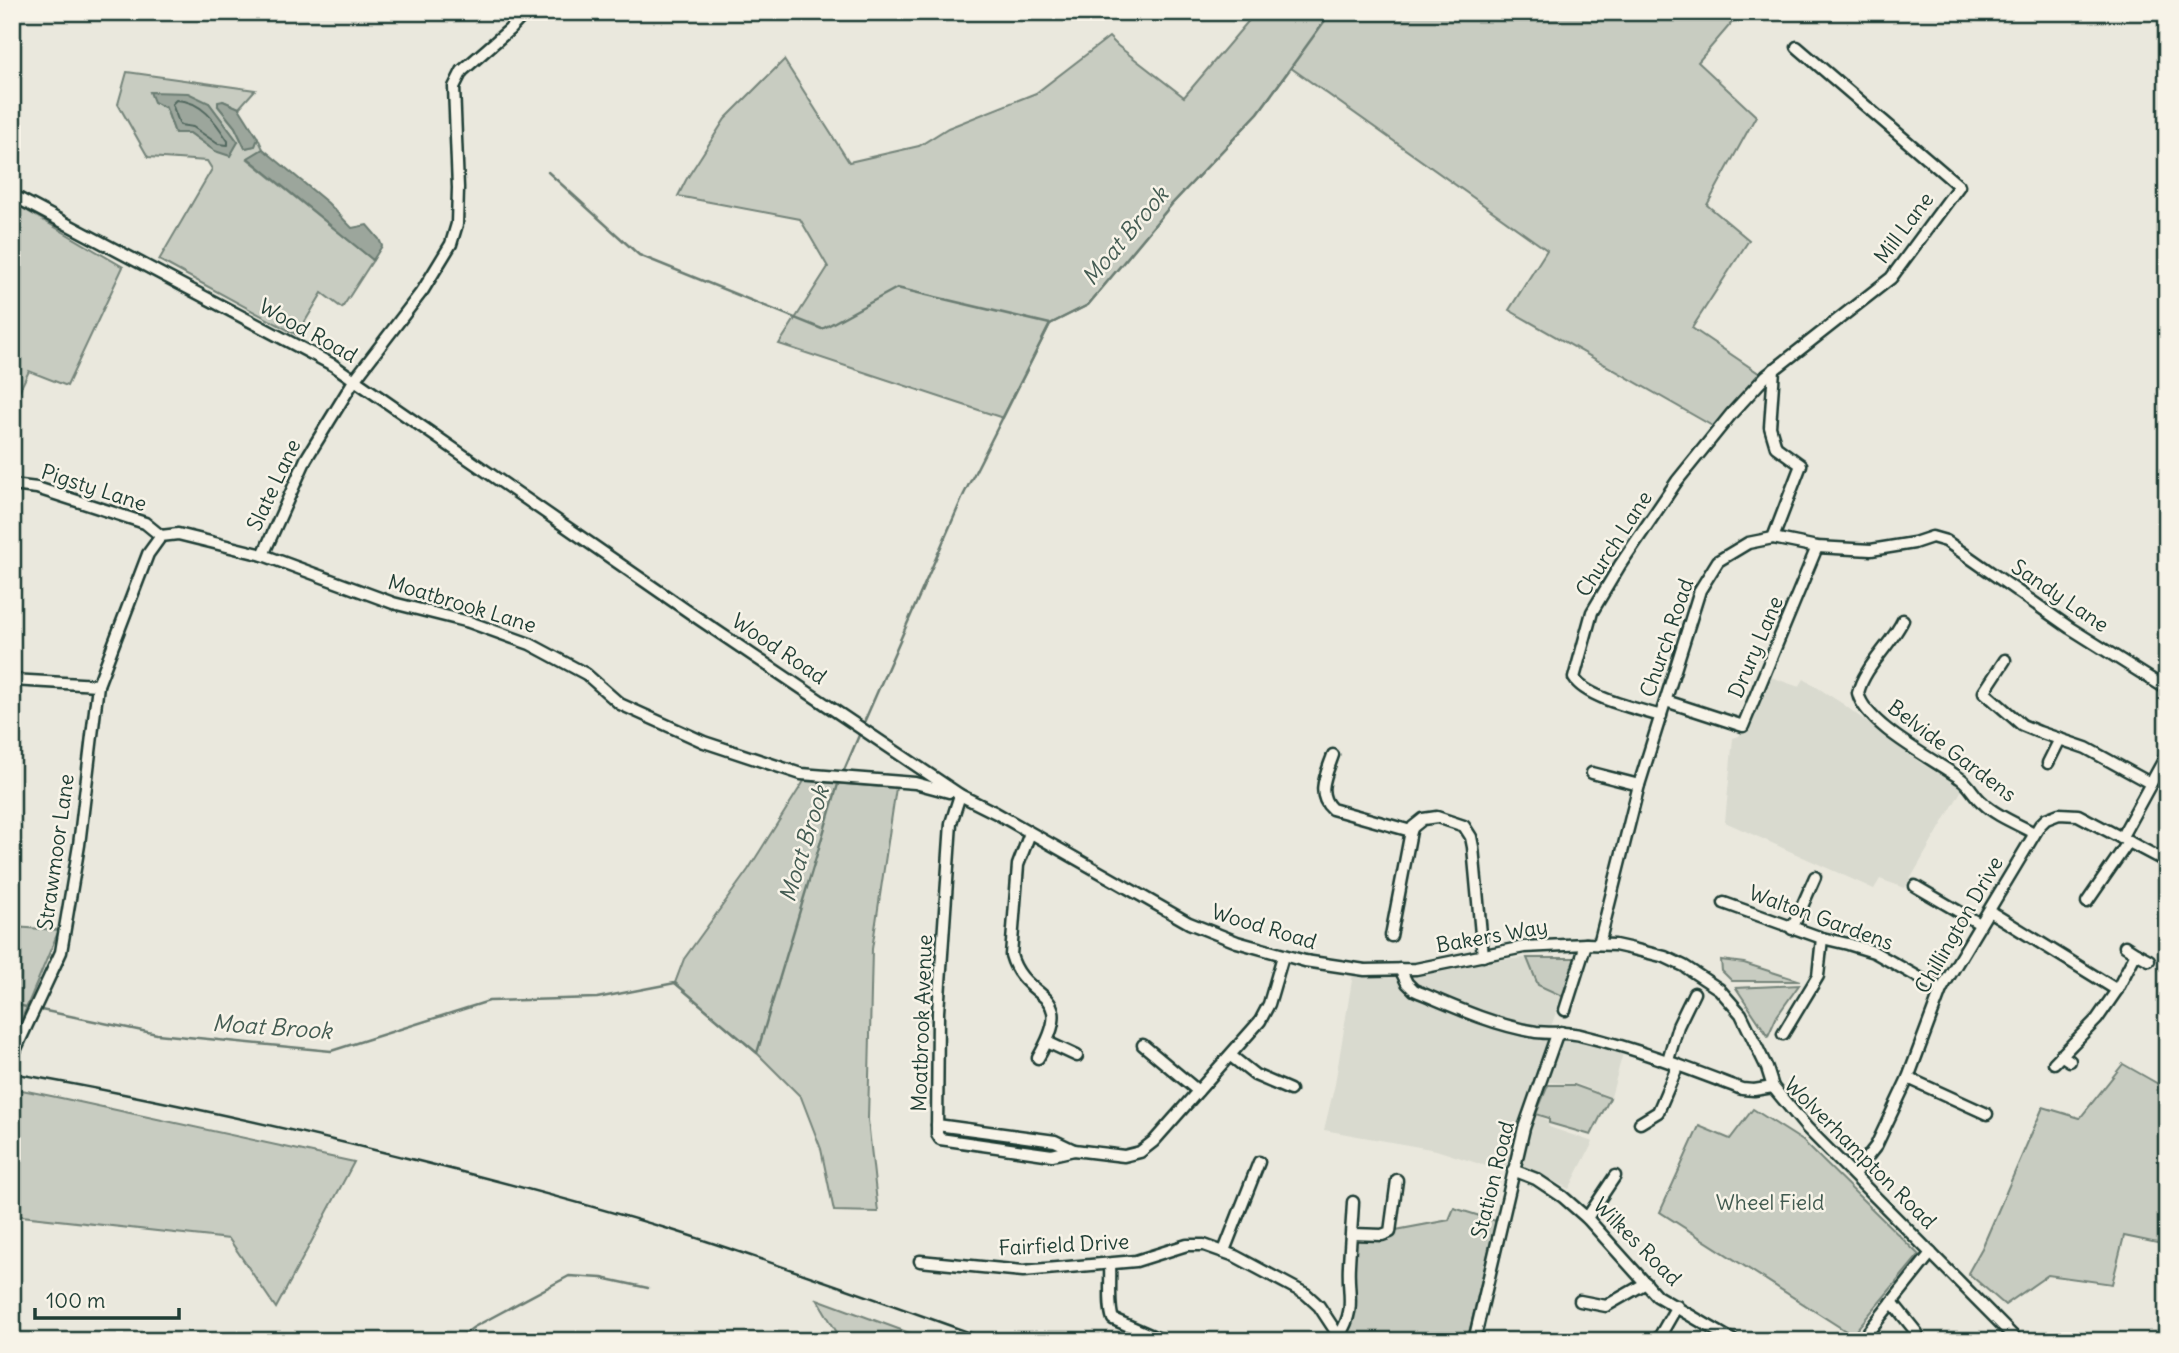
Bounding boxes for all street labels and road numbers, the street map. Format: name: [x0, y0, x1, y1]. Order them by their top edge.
street label: Mill Lane: [1868, 187, 1939, 269]
street label: Wood Road: [254, 292, 362, 369]
street label: Slate Lane: [241, 435, 307, 535]
street label: Pigsty Lane: [38, 458, 150, 517]
street label: Church Lane: [1569, 486, 1658, 602]
street label: Sandy Lane: [2006, 553, 2114, 638]
street label: Moatbrook Lane: [385, 568, 540, 639]
street label: Church Road: [1634, 575, 1699, 701]
street label: Drury Lane: [1722, 592, 1789, 702]
street label: Wood Road: [727, 607, 832, 690]
street label: Belvide Gardens: [1883, 693, 2022, 808]
street label: Strawmoor Lane: [31, 772, 80, 932]
street label: Chillington Drive: [1908, 851, 2009, 998]
street label: Walton Gardens: [1745, 879, 1897, 956]
street label: Wood Road: [1208, 898, 1320, 955]
street label: Bakers Way: [1434, 912, 1550, 959]
street label: Moatbrook Avenue: [905, 934, 938, 1112]
street label: Wolverhampton Road: [1778, 1071, 1942, 1235]
street label: Station Road: [1465, 1118, 1520, 1242]
street label: Wilkes Road: [1587, 1192, 1687, 1292]
street label: Fairfield Drive: [998, 1228, 1130, 1261]

